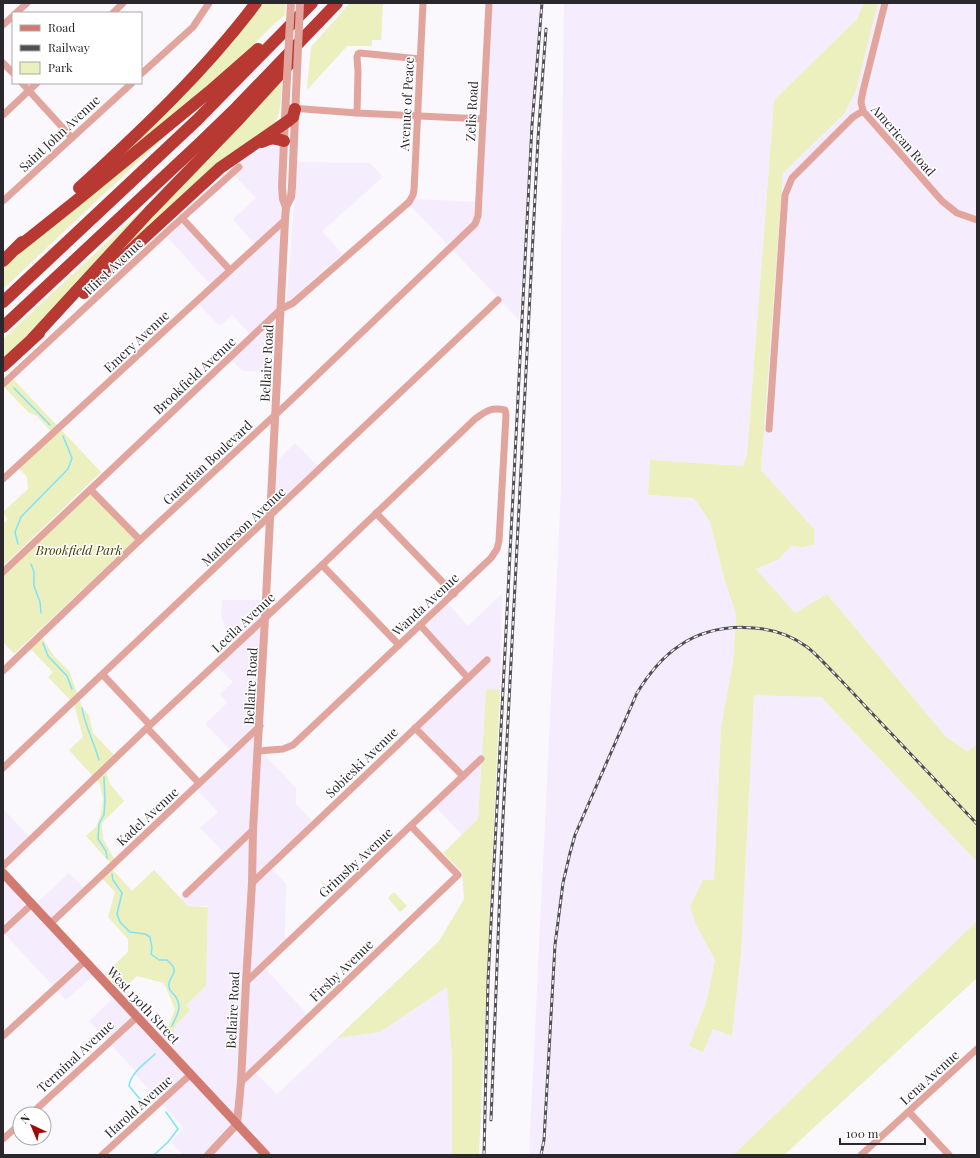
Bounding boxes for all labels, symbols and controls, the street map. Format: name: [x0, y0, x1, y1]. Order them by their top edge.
legend: [12, 12, 142, 84]
text: Road: [48, 19, 75, 35]
text: Railway: [48, 39, 90, 55]
street label: Avenue of Peace: [395, 56, 417, 152]
text: Park: [48, 59, 73, 75]
street label: Zelis Road: [461, 80, 481, 142]
street label: Saint John Avenue: [15, 91, 103, 175]
street label: American Road: [868, 100, 940, 180]
street label: Hirst Avenue: [80, 234, 147, 298]
street label: Emery Avenue: [100, 306, 173, 376]
street label: Bellaire Road: [255, 324, 277, 402]
street label: Brookfield Avenue: [149, 332, 239, 417]
street label: Guardian Boulevard: [159, 416, 256, 508]
street label: Matherson Avenue: [197, 482, 289, 569]
park label: Brookfield Park: [35, 541, 123, 558]
street label: Wanda Avenue: [387, 569, 462, 640]
street label: Leeila Avenue: [208, 588, 278, 656]
street label: Bellaire Road: [239, 647, 261, 725]
street label: Sobieski Avenue: [321, 723, 401, 801]
street label: Kadel Avenue: [112, 783, 182, 849]
street label: Grimsby Avenue: [314, 823, 396, 901]
street label: Firsby Avenue: [306, 935, 377, 1005]
street label: West 130th Street: [103, 962, 184, 1047]
street label: Bellaire Road: [221, 971, 243, 1049]
street label: Terminal Avenue: [33, 1016, 117, 1096]
street label: Lena Avenue: [896, 1046, 962, 1108]
street label: Harold Avenue: [101, 1071, 176, 1141]
north arrow: [12, 1106, 52, 1146]
text: N: [17, 1110, 33, 1127]
scale bar: [840, 1120, 925, 1146]
text: 100 m: [846, 1125, 879, 1141]

